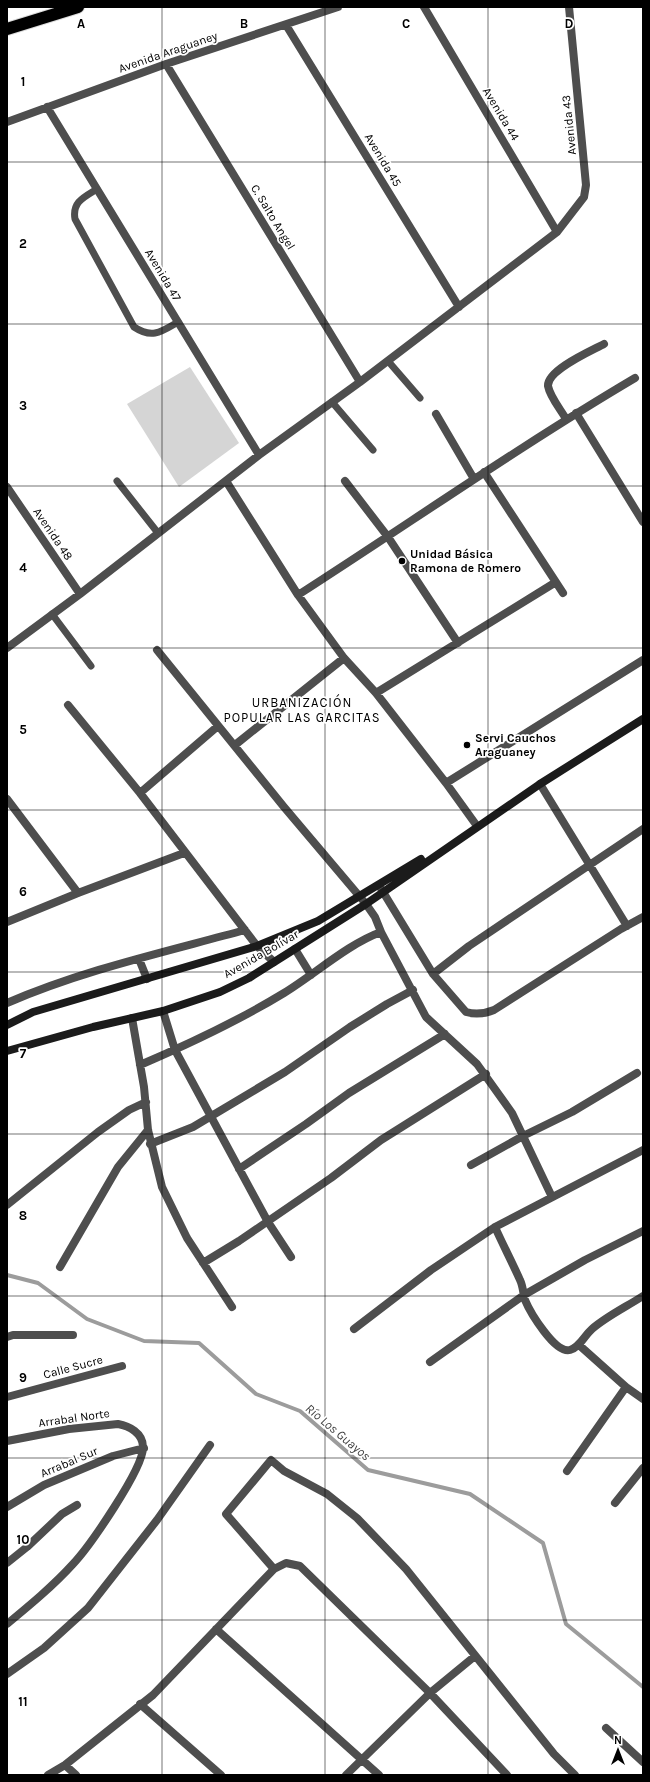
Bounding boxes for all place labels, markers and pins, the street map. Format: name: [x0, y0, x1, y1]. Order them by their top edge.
place label: Unidad Básica Ramona de Romero: [410, 547, 521, 575]
marker: Unidad Básica Ramona de Romero: [397, 556, 407, 566]
place label: Servi Cauchos Araguaney: [475, 731, 556, 759]
marker: Servi Cauchos Araguaney: [462, 740, 472, 750]

